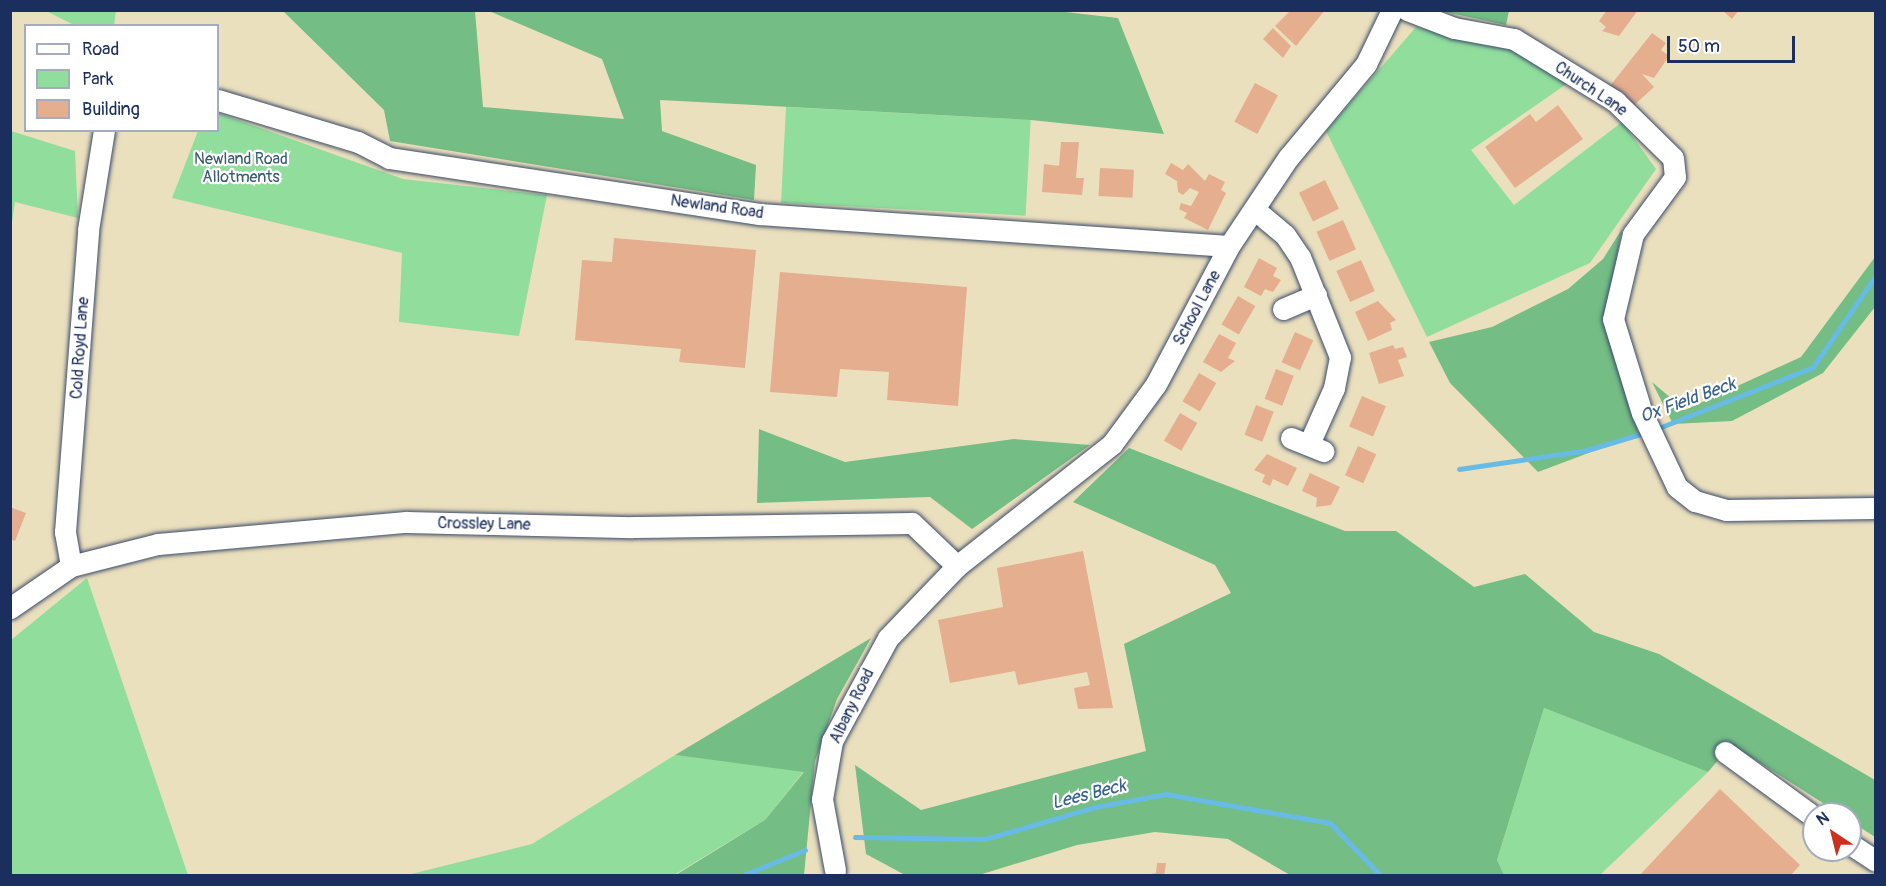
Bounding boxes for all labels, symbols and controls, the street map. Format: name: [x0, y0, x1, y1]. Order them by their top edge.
legend: [24, 24, 219, 132]
scale bar: [1670, 24, 1798, 62]
text: 50 m: [1678, 35, 1720, 58]
text: Road: [82, 38, 119, 61]
street label: Church Lane: [1551, 58, 1631, 120]
text: Park: [82, 68, 114, 91]
text: Building: [82, 98, 140, 121]
park label: Newland Road Allotments: [194, 149, 288, 187]
street label: Newland Road: [669, 191, 765, 223]
street label: School Lane: [1169, 267, 1225, 349]
street label: Cold Royd Lane: [67, 296, 93, 400]
water label: Ox Field Beck: [1637, 374, 1739, 428]
street label: Crossley Lane: [437, 514, 531, 534]
street label: Albany Road: [826, 665, 878, 747]
water label: Lees Beck: [1050, 775, 1128, 815]
north arrow: [1802, 802, 1862, 862]
text: N: [1813, 808, 1833, 830]

